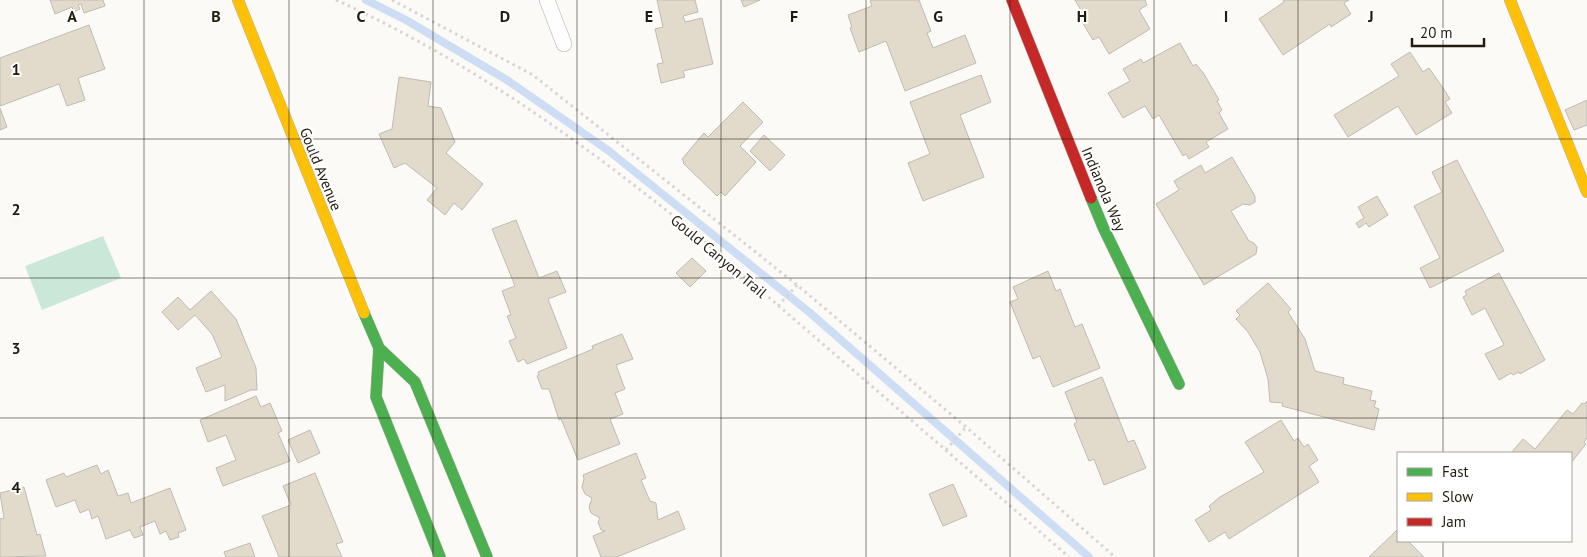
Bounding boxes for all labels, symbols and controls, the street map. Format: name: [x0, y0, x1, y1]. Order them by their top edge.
text: A: [67, 6, 77, 26]
text: B: [211, 6, 221, 26]
text: C: [357, 6, 366, 26]
text: D: [500, 6, 510, 26]
text: E: [645, 6, 653, 26]
text: F: [790, 6, 798, 26]
text: G: [933, 6, 943, 26]
text: H: [1077, 6, 1087, 26]
text: I: [1224, 6, 1228, 26]
text: J: [1367, 6, 1374, 26]
scale bar: [1412, 15, 1484, 47]
text: 20 m: [1420, 23, 1453, 42]
text: 1: [11, 59, 21, 79]
street label: Gould Avenue: [296, 125, 346, 213]
street label: Indianola Way: [1078, 144, 1130, 234]
text: 2: [11, 199, 21, 219]
street label: Gould Canyon Trail: [667, 210, 772, 302]
text: 3: [11, 338, 21, 358]
legend: [1397, 452, 1572, 542]
text: Fast: [1442, 462, 1469, 481]
text: 4: [11, 477, 21, 497]
text: Slow: [1442, 487, 1473, 506]
text: Jam: [1441, 512, 1466, 531]

